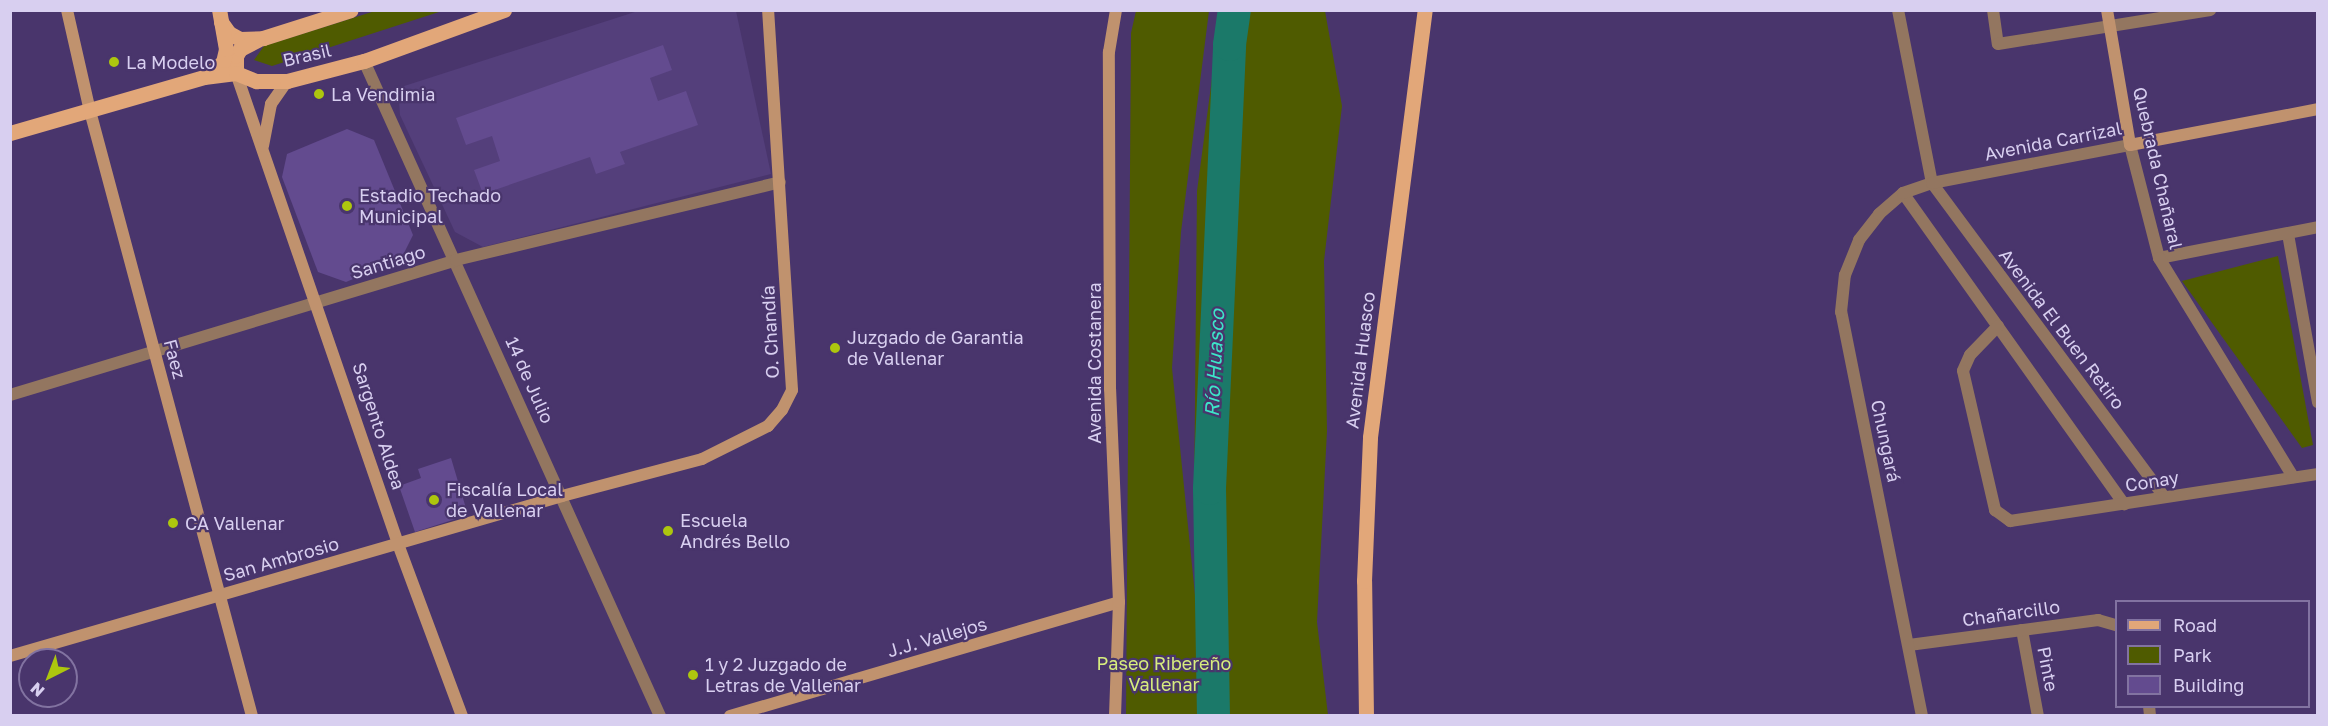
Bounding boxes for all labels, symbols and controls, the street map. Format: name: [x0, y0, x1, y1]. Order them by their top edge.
street label: Brasil: [281, 39, 333, 71]
place label: La Modelo: [126, 51, 215, 73]
marker: La Modelo: [107, 55, 121, 69]
place label: La Vendimia: [331, 83, 435, 105]
street label: Quebrada Chañaral: [2129, 85, 2187, 251]
marker: La Vendimia: [312, 87, 326, 101]
street label: Avenida Carrizal: [1983, 117, 2123, 165]
place label: Estadio Techado Municipal: [359, 185, 501, 228]
marker: Estadio Techado Municipal: [340, 199, 354, 213]
street label: Santiago: [348, 240, 428, 284]
street label: Avenida El Buen Retiro: [1995, 245, 2129, 413]
street label: Avenida Costanera: [1083, 282, 1105, 444]
street label: O. Chandía: [757, 285, 783, 379]
street label: Avenida Huasco: [1341, 290, 1379, 430]
water label: Río Huasco: [1199, 308, 1229, 418]
place label: Juzgado de Garantia de Vallenar: [847, 327, 1024, 370]
street label: 14 de Julio: [501, 333, 559, 427]
street label: Faez: [159, 337, 191, 381]
marker: Juzgado de Garantia de Vallenar: [828, 341, 842, 355]
street label: Sargento Aldea: [348, 360, 410, 492]
street label: Chungará: [1867, 398, 1905, 484]
street label: Conay: [2124, 466, 2180, 496]
place label: Fiscalía Local de Vallenar: [446, 479, 563, 522]
marker: Fiscalía Local de Vallenar: [427, 493, 441, 507]
place label: Escuela Andrés Bello: [680, 510, 790, 552]
place label: CA Vallenar: [185, 512, 285, 534]
marker: CA Vallenar: [166, 516, 180, 530]
marker: Escuela Andrés Bello: [661, 524, 675, 538]
street label: San Ambrosio: [221, 532, 341, 586]
street label: Chañarcillo: [1961, 595, 2061, 631]
legend: [2115, 600, 2310, 708]
street label: J.J. Vallejos: [885, 612, 989, 662]
text: Road: [2173, 614, 2217, 636]
text: Park: [2173, 644, 2212, 666]
street label: Pinte: [2033, 645, 2063, 693]
north arrow: [18, 648, 78, 708]
park label: Paseo Ribereño Vallenar: [1097, 653, 1231, 696]
place label: 1 y 2 Juzgado de Letras de Vallenar: [705, 654, 861, 696]
marker: 1 y 2 Juzgado de Letras de Vallenar: [686, 668, 700, 682]
text: Building: [2173, 674, 2244, 696]
text: N: [26, 678, 49, 701]

